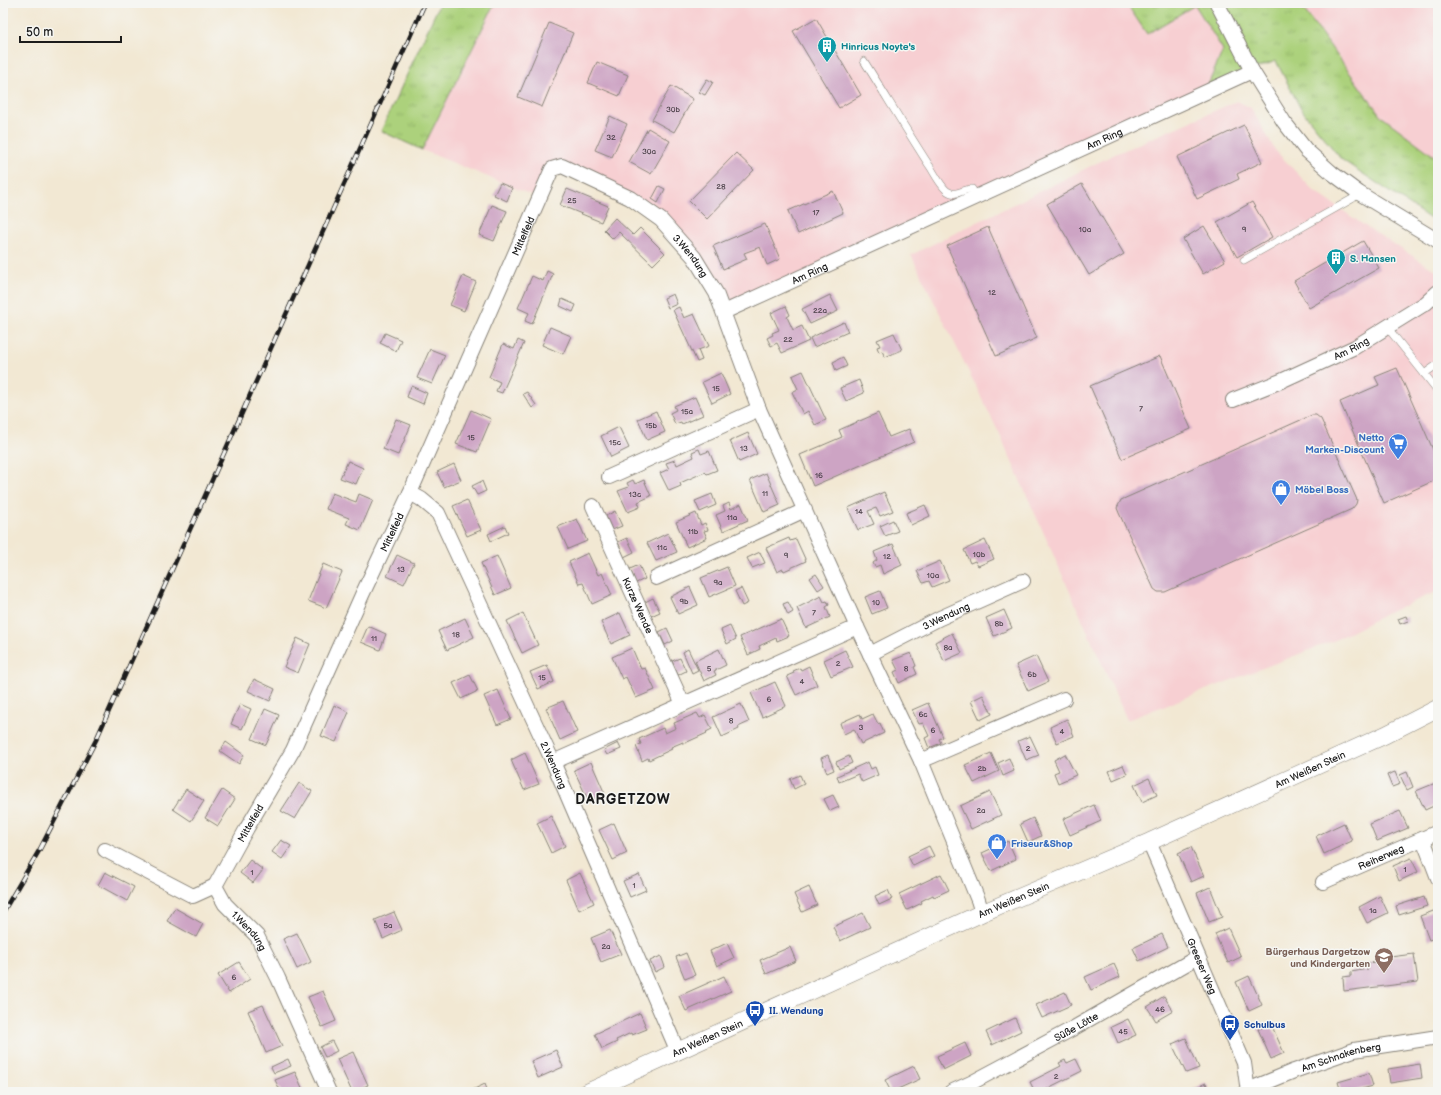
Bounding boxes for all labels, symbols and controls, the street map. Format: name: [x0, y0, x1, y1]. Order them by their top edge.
scale bar: [20, 18, 121, 44]
text: 50 m: [26, 25, 53, 40]
building icon: Hinricus Noyte's: [816, 35, 838, 63]
place label: Hinricus Noyte's: [841, 41, 915, 53]
house number: 30b: [666, 105, 681, 114]
street label: Am Ring: [1085, 126, 1125, 153]
house number: 32: [606, 133, 616, 142]
house number: 30a: [642, 147, 657, 156]
house number: 28: [716, 182, 726, 191]
house number: 25: [567, 196, 577, 205]
house number: 17: [812, 208, 820, 217]
street label: Mittelfeld: [510, 215, 538, 258]
house number: 10a: [1079, 225, 1092, 234]
house number: 9: [1242, 225, 1247, 234]
street label: 3.Wendung: [670, 232, 710, 280]
building icon: S. Hansen: [1325, 247, 1347, 275]
place label: S. Hansen: [1350, 253, 1396, 265]
street label: Am Ring: [790, 260, 830, 287]
house number: 12: [988, 288, 996, 297]
house number: 22a: [813, 306, 827, 315]
house number: 22: [783, 335, 793, 344]
street label: Am Ring: [1332, 335, 1372, 363]
house number: 15: [712, 384, 720, 393]
house number: 7: [1139, 404, 1143, 413]
house number: 15a: [681, 407, 694, 416]
house number: 15b: [645, 421, 658, 430]
place label: Netto Marken-Discount: [1305, 432, 1385, 456]
supermarket icon: Netto Marken-Discount: [1387, 432, 1409, 460]
house number: 15: [467, 433, 475, 442]
house number: 15c: [609, 438, 621, 447]
house number: 13: [740, 444, 748, 453]
house number: 16: [815, 471, 823, 480]
shop icon: Möbel Boss: [1270, 478, 1292, 506]
place label: Möbel Boss: [1295, 484, 1349, 496]
house number: 11: [762, 489, 768, 498]
house number: 13c: [629, 490, 641, 499]
house number: 14: [855, 507, 863, 516]
street label: Mittelfeld: [378, 511, 407, 554]
house number: 11a: [727, 513, 738, 522]
house number: 11b: [688, 527, 699, 536]
house number: 11c: [657, 543, 667, 552]
house number: 10b: [973, 550, 986, 559]
house number: 9: [784, 551, 789, 560]
house number: 12: [883, 552, 891, 561]
house number: 13: [397, 565, 405, 574]
house number: 10a: [927, 571, 940, 580]
street label: Kurze Wende: [619, 576, 655, 636]
house number: 9a: [713, 578, 723, 587]
house number: 9b: [679, 597, 689, 606]
house number: 10: [872, 598, 880, 607]
street label: 3.Wendung: [921, 600, 972, 633]
house number: 7: [812, 608, 816, 617]
house number: 8b: [994, 619, 1004, 628]
house number: 18: [452, 630, 460, 639]
house number: 11: [371, 634, 377, 643]
house number: 8a: [943, 643, 953, 652]
house number: 2: [836, 659, 841, 668]
house number: 5: [707, 664, 712, 673]
house number: 8: [904, 664, 909, 673]
house number: 6b: [1027, 670, 1037, 679]
house number: 15: [538, 673, 546, 682]
house number: 4: [800, 677, 805, 686]
house number: 6: [767, 695, 772, 704]
house number: 6c: [918, 710, 928, 719]
house number: 8: [729, 716, 734, 725]
house number: 3: [859, 723, 864, 732]
house number: 6: [931, 726, 936, 735]
house number: 4: [1060, 727, 1065, 736]
street label: 2.Wendung: [537, 740, 569, 791]
house number: 2: [1026, 744, 1031, 753]
street label: Am Weißen Stein: [1273, 749, 1348, 791]
house number: 2b: [977, 764, 987, 773]
district label: DARGETZOW: [575, 791, 671, 808]
street label: Mittelfeld: [235, 802, 267, 845]
house number: 2a: [976, 806, 986, 815]
shop icon: Friseur&Shop: [986, 832, 1008, 860]
place label: Friseur&Shop: [1011, 838, 1073, 850]
street label: Reiherweg: [1356, 842, 1406, 873]
house number: 1: [1403, 865, 1407, 874]
house number: 1: [250, 868, 254, 877]
street label: Am Weißen Stein: [977, 880, 1052, 921]
house number: 1: [632, 881, 636, 890]
house number: 1a: [1369, 906, 1377, 915]
street label: 1.Wendung: [229, 909, 269, 953]
house number: 5a: [383, 921, 393, 930]
street label: Greeser Weg: [1184, 937, 1219, 997]
house number: 2a: [601, 942, 611, 951]
place label: Bürgerhaus Dargetzow und Kindergarten: [1266, 946, 1370, 970]
school or university icon: Bürgerhaus Dargetzow und Kindergarten: [1373, 946, 1395, 974]
house number: 6: [232, 973, 237, 982]
bus stop icon: II. Wendung: [744, 999, 766, 1027]
place label: II. Wendung: [769, 1005, 824, 1017]
house number: 46: [1155, 1005, 1165, 1014]
street label: Süße Lötte: [1052, 1010, 1101, 1045]
bus stop icon: Schulbus: [1219, 1013, 1241, 1041]
street label: Am Weißen Stein: [671, 1017, 745, 1060]
place label: Schulbus: [1244, 1019, 1286, 1031]
house number: 45: [1118, 1027, 1128, 1036]
street label: Am Schnakenberg: [1300, 1041, 1382, 1075]
house number: 2: [1054, 1072, 1059, 1081]

